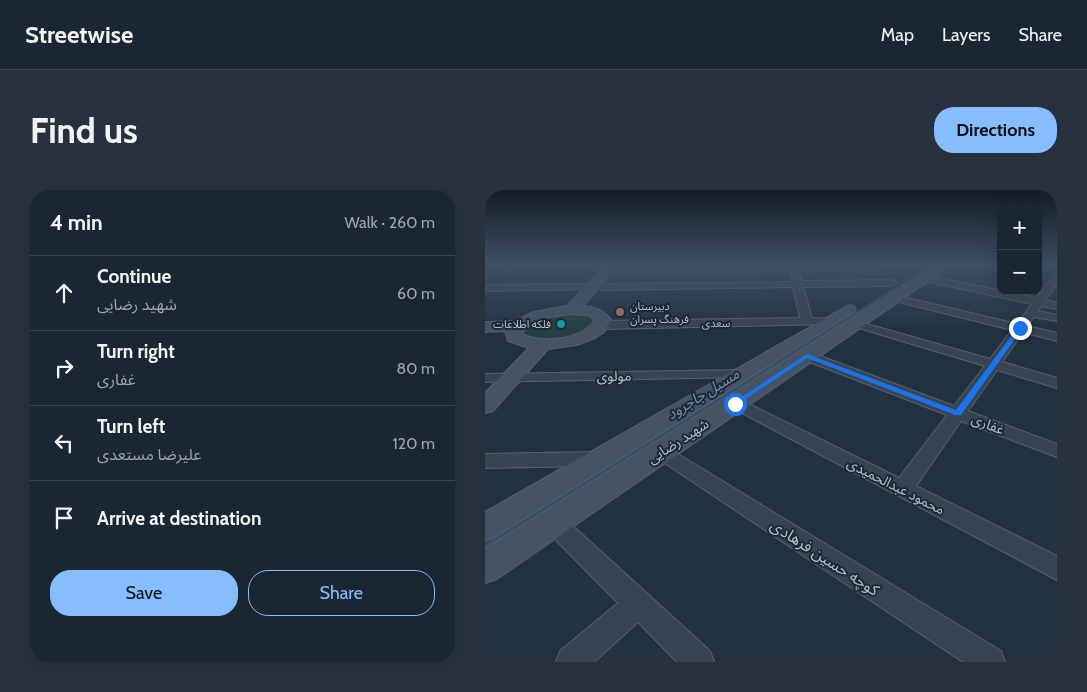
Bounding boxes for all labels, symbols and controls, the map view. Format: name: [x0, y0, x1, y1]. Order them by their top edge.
text: Streetwise: [25, 20, 133, 49]
text: Map: [881, 24, 914, 46]
text: Layers: [942, 24, 991, 46]
text: Share: [1019, 24, 1062, 46]
button: Directions: [934, 107, 1057, 153]
text: Find us: [30, 109, 138, 152]
map controls: [997, 205, 1042, 295]
button: +: [997, 205, 1042, 250]
text: 4 min: [50, 210, 103, 235]
text: Walk · 260 m: [345, 213, 435, 232]
button: −: [997, 250, 1042, 295]
text: Continue: [97, 265, 171, 288]
icon: ahead: [50, 279, 78, 307]
text: 60 m: [397, 284, 435, 303]
text: شهید رضایی: [97, 295, 177, 314]
place label: دبیرستان فرهنگ پسران: [630, 299, 689, 327]
marker: دبیرستان فرهنگ پسران: [614, 306, 626, 318]
street label: سعدی: [702, 316, 731, 330]
place label: فلکه اطلاعات: [493, 317, 551, 331]
route end: [1009, 317, 1032, 340]
marker: فلکه اطلاعات: [555, 318, 567, 330]
text: Turn right: [97, 340, 175, 363]
icon: right: [50, 354, 78, 382]
text: 80 m: [397, 359, 435, 378]
water label: مسیل جاجرود: [663, 365, 743, 423]
street label: مولوی: [596, 367, 632, 385]
text: غفاری: [97, 370, 136, 389]
route start: [724, 393, 747, 416]
street label: غفاری: [969, 410, 1007, 438]
street label: شهید رضایی: [644, 414, 712, 468]
text: Turn left: [97, 415, 165, 438]
icon: left: [50, 429, 78, 457]
text: 120 m: [393, 434, 435, 453]
text: علیرضا مستعدی: [97, 445, 201, 464]
street label: محمود عبدالحمیدی: [844, 454, 948, 518]
icon: arrive: [50, 504, 78, 532]
text: Arrive at destination: [97, 507, 261, 530]
street label: کوچه حسین فرهادی: [766, 515, 883, 601]
button: Save: [50, 570, 238, 616]
button: Share: [248, 570, 435, 616]

